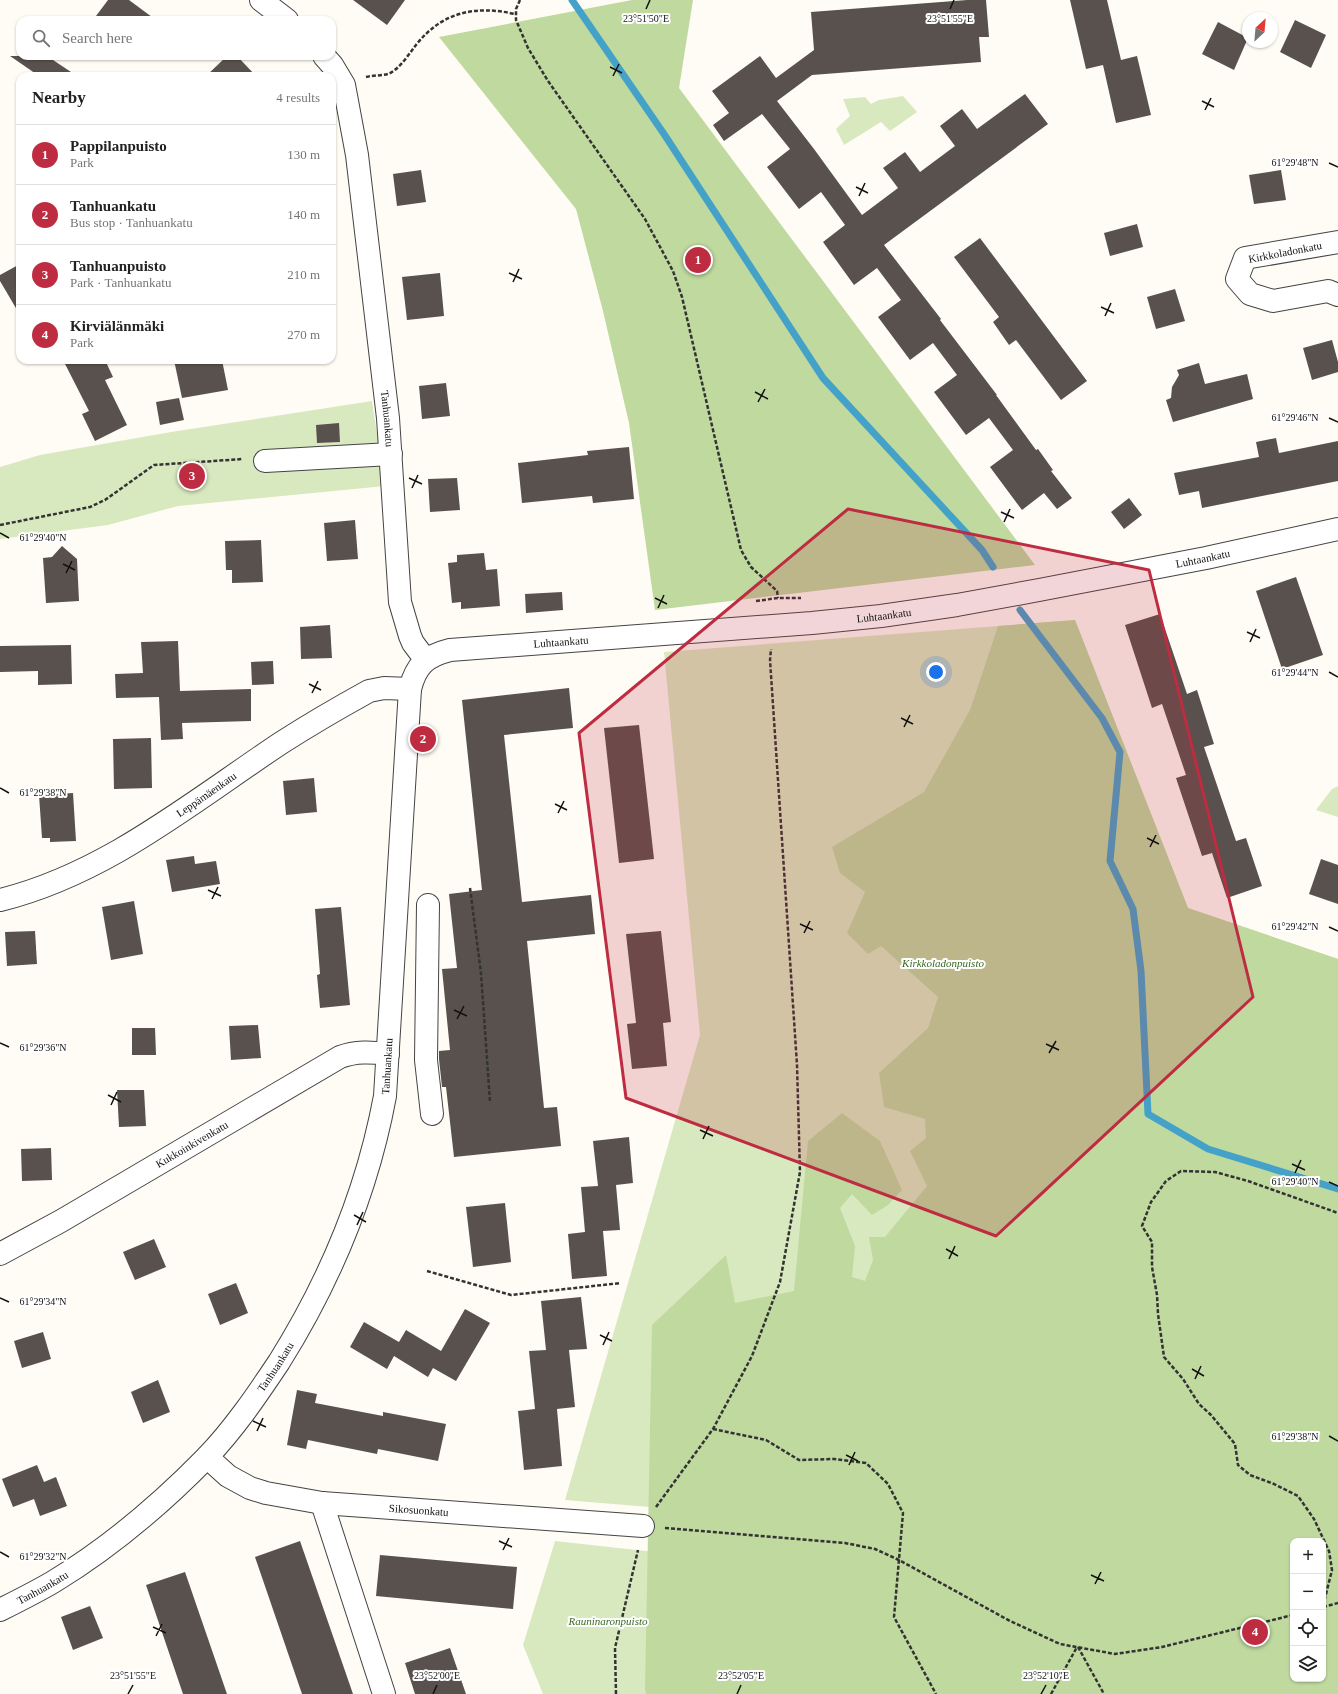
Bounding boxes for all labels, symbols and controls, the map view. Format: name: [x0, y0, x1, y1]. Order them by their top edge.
north arrow: [1242, 12, 1278, 48]
text: 23°51'50"E: [623, 13, 669, 24]
text: 23°51'55"E: [927, 13, 973, 24]
search box: [16, 16, 336, 60]
icon: search: [30, 27, 52, 49]
text: Search here: [62, 30, 132, 46]
text: Nearby: [32, 88, 86, 107]
text: 4 results: [276, 90, 320, 105]
text: Pappilanpuisto: [70, 138, 167, 154]
text: 1: [42, 147, 48, 162]
text: 130 m: [287, 147, 320, 162]
text: Park: [70, 155, 94, 170]
text: 61°29'48"N: [1271, 157, 1319, 168]
text: Tanhuankatu: [70, 198, 156, 214]
text: 2: [42, 207, 48, 222]
text: 140 m: [287, 207, 320, 222]
text: Bus stop · Tanhuankatu: [70, 215, 193, 230]
street label: Kirkkoladonkatu: [1247, 239, 1323, 265]
pin: 1: [685, 245, 711, 275]
text: Tanhuanpuisto: [70, 258, 166, 274]
text: 3: [42, 267, 48, 282]
text: 210 m: [287, 267, 320, 282]
text: Park · Tanhuankatu: [70, 275, 171, 290]
text: Kirviälänmäki: [70, 318, 164, 334]
text: 4: [42, 327, 48, 342]
text: 270 m: [287, 327, 320, 342]
text: Park: [70, 335, 94, 350]
street label: Tanhuankatu: [379, 390, 396, 448]
text: 61°29'46"N: [1271, 412, 1319, 423]
pin: 3: [179, 461, 205, 491]
text: 61°29'40"N: [19, 532, 67, 543]
street label: Luhtaankatu: [1175, 547, 1231, 570]
street label: Luhtaankatu: [856, 606, 912, 624]
street label: Luhtaankatu: [533, 634, 589, 650]
your location: [926, 662, 946, 682]
text: 61°29'44"N: [1271, 667, 1319, 678]
pin: 2: [410, 724, 436, 754]
street label: Leppämäenkatu: [174, 769, 239, 819]
text: 61°29'38"N: [19, 787, 67, 798]
text: 61°29'42"N: [1271, 921, 1319, 932]
park label: Kirkkoladonpuisto: [901, 957, 984, 969]
street label: Tanhuankatu: [379, 1037, 395, 1095]
text: 61°29'36"N: [19, 1042, 67, 1053]
street label: Kukkoinkivenkatu: [153, 1118, 231, 1170]
text: 61°29'40"N: [1271, 1176, 1319, 1187]
text: 61°29'34"N: [19, 1296, 67, 1307]
street label: Tanhuankatu: [255, 1339, 296, 1394]
text: 61°29'38"N: [1271, 1431, 1319, 1442]
street label: Sikosuonkatu: [388, 1502, 450, 1518]
map controls: [1290, 1538, 1326, 1682]
button: +: [1290, 1538, 1326, 1574]
text: 61°29'32"N: [19, 1551, 67, 1562]
street label: Tanhuankatu: [15, 1568, 71, 1607]
button: −: [1290, 1574, 1326, 1610]
button: locate: [1290, 1610, 1326, 1646]
park label: Rauninaronpuisto: [567, 1615, 648, 1627]
pin: 4: [1242, 1617, 1268, 1647]
button: layers: [1290, 1646, 1326, 1682]
text: 23°51'55"E: [110, 1670, 156, 1681]
text: 23°52'00"E: [414, 1670, 460, 1681]
text: 23°52'05"E: [718, 1670, 764, 1681]
text: 23°52'10"E: [1023, 1670, 1069, 1681]

